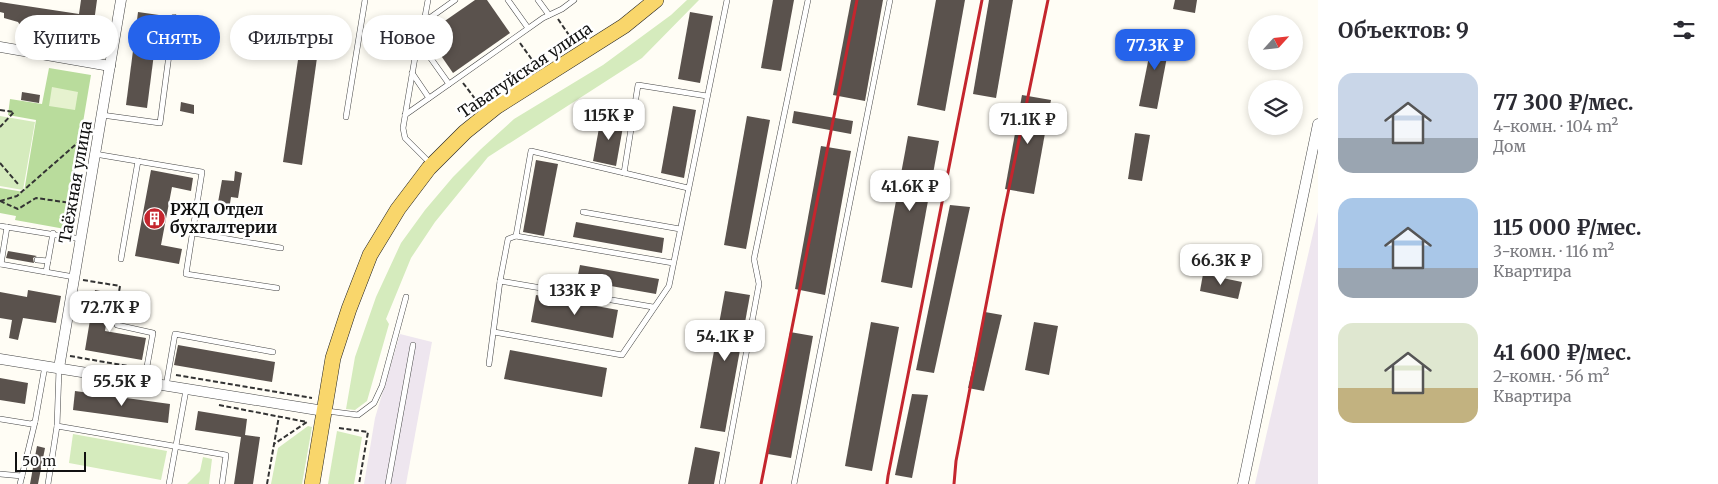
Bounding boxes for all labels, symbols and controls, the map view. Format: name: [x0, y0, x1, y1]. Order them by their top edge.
chip: Купить: [15, 15, 118, 60]
chip: Снять: [128, 15, 220, 60]
chip: Фильтры: [230, 15, 352, 60]
chip: Новое: [362, 15, 453, 60]
north arrow: [1248, 15, 1302, 70]
map controls: [1248, 15, 1303, 135]
icon: filters: [1670, 16, 1698, 44]
text: Объектов: 9: [1338, 17, 1469, 44]
street label: Таватуйская улица: [454, 18, 596, 122]
pin: 77.3K ₽: [1109, 28, 1201, 71]
text: 77.3K ₽: [1126, 35, 1184, 55]
button: layers: [1248, 80, 1303, 135]
text: 77 300 ₽/мес.: [1493, 89, 1634, 116]
icon: home: [1378, 93, 1438, 153]
pin: 115K ₽: [568, 98, 650, 141]
pin: 71.1K ₽: [982, 102, 1074, 145]
text: 115K ₽: [584, 105, 634, 125]
text: 71.1K ₽: [1000, 109, 1056, 129]
text: 4-комн. · 104 m²: [1493, 116, 1618, 136]
street label: Таёжная улица: [54, 119, 96, 245]
text: Дом: [1493, 136, 1526, 156]
pin: 41.6K ₽: [864, 170, 956, 212]
text: 41.6K ₽: [881, 176, 939, 196]
place label: РЖД Отдел бухгалтерии: [170, 199, 277, 237]
building icon: РЖД Отдел бухгалтерии: [142, 206, 166, 230]
text: 115 000 ₽/мес.: [1493, 214, 1642, 241]
icon: home: [1378, 218, 1438, 278]
text: 3-комн. · 116 m²: [1493, 241, 1614, 261]
pin: 66.3K ₽: [1175, 244, 1267, 286]
text: 66.3K ₽: [1191, 250, 1251, 270]
text: Квартира: [1493, 261, 1572, 281]
pin: 133K ₽: [534, 274, 616, 316]
text: 133K ₽: [549, 280, 601, 300]
pin: 72.7K ₽: [64, 290, 156, 333]
text: 72.7K ₽: [81, 297, 139, 317]
pin: 54.1K ₽: [679, 320, 771, 362]
text: 54.1K ₽: [696, 326, 754, 346]
text: 41 600 ₽/мес.: [1493, 339, 1632, 366]
icon: home: [1378, 343, 1438, 403]
pin: 55.5K ₽: [76, 364, 168, 407]
text: 2-комн. · 56 m²: [1493, 366, 1609, 386]
text: 55.5K ₽: [93, 371, 151, 391]
text: Квартира: [1493, 386, 1572, 406]
scale bar: [15, 449, 86, 472]
text: 50 m: [22, 452, 56, 470]

